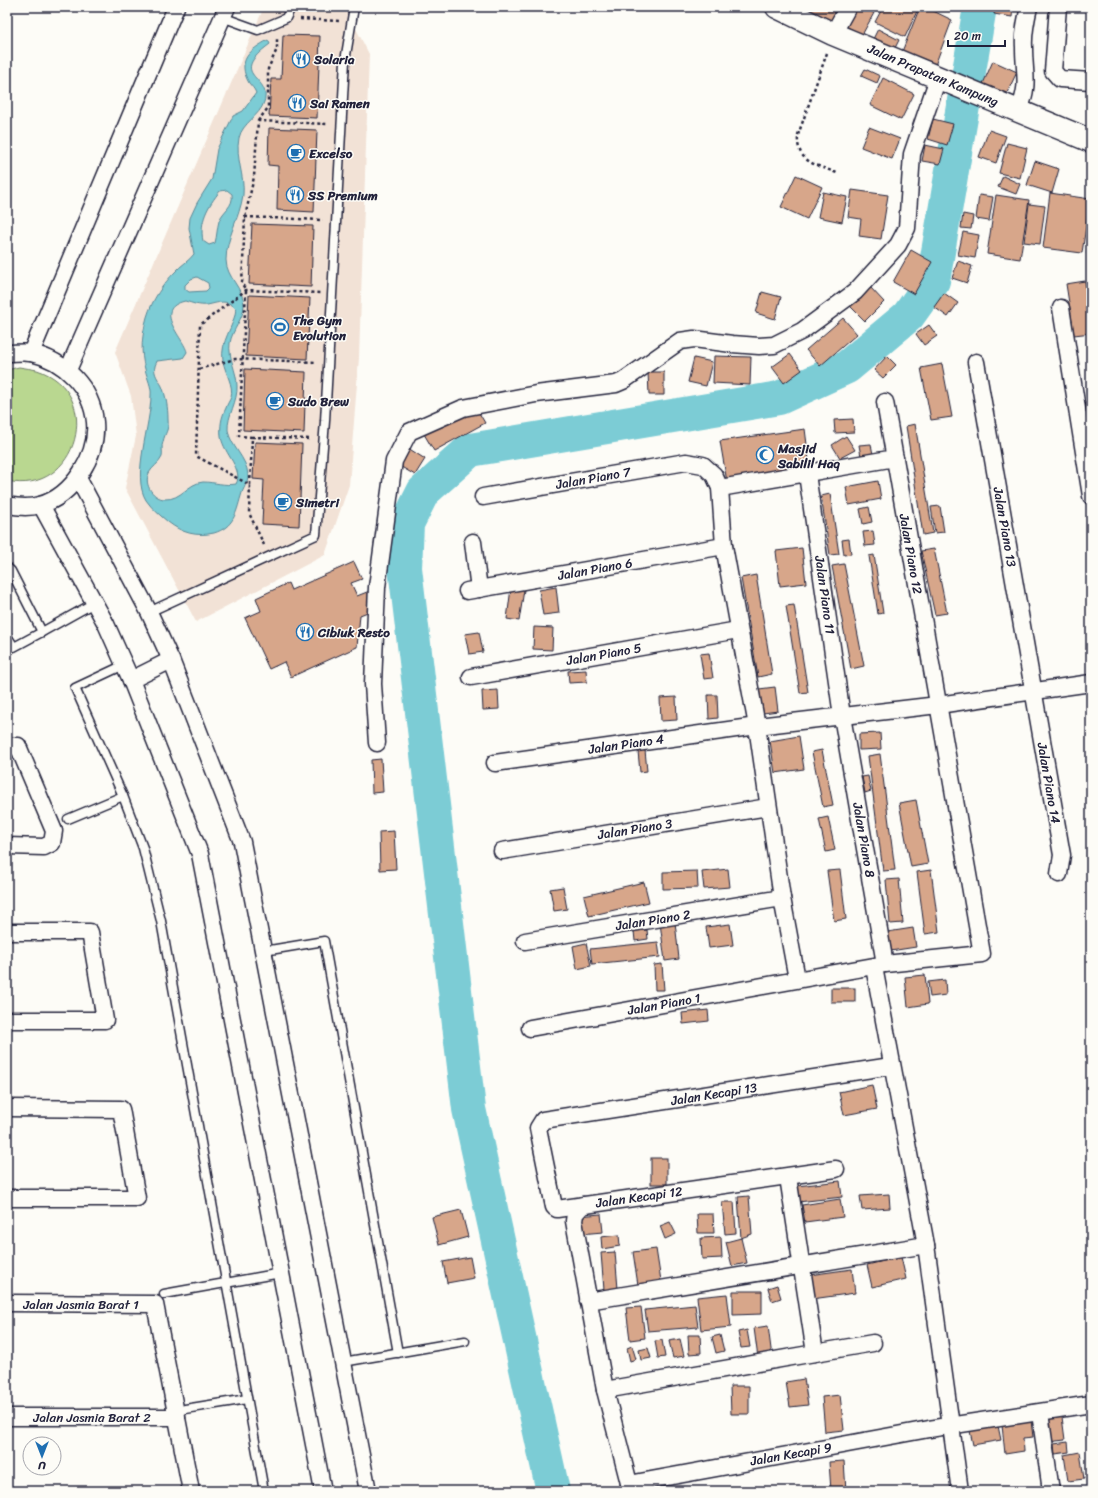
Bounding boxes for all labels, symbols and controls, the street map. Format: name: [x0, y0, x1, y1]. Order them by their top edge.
scale bar: [948, 22, 1005, 48]
text: 20 m: [954, 25, 981, 47]
street label: Jalan Prapatan Kampung: [863, 37, 1003, 113]
place label: Solaria: [313, 48, 355, 71]
restaurant icon: Solaria: [291, 49, 311, 69]
place label: Sai Ramen: [309, 92, 371, 115]
restaurant icon: Sai Ramen: [287, 93, 307, 113]
place label: Excelso: [309, 142, 353, 165]
cafe icon: Excelso: [286, 143, 306, 163]
place label: SS Premium: [307, 184, 378, 207]
restaurant icon: SS Premium: [285, 185, 305, 205]
place label: The Gym Evolution: [293, 309, 347, 347]
sports icon: The Gym Evolution: [270, 317, 290, 337]
place label: Sudo Brew: [287, 390, 350, 413]
cafe icon: Sudo Brew: [265, 391, 285, 411]
place label: Masjid Sabilil Haq: [777, 437, 841, 475]
mosque icon: Masjid Sabilil Haq: [755, 445, 775, 465]
street label: Jalan Piano 7: [553, 460, 634, 496]
street label: Jalan Piano 13: [986, 484, 1023, 569]
place label: Simetri: [295, 491, 340, 514]
cafe icon: Simetri: [273, 492, 293, 512]
street label: Jalan Piano 12: [892, 511, 929, 596]
street label: Jalan Piano 6: [555, 551, 634, 587]
street label: Jalan Piano 11: [808, 553, 842, 636]
place label: Cibiuk Resto: [317, 621, 390, 644]
restaurant icon: Cibiuk Resto: [295, 622, 315, 642]
street label: Jalan Piano 5: [564, 636, 643, 672]
street label: Jalan Piano 4: [586, 727, 665, 761]
street label: Jalan Piano 14: [1030, 740, 1067, 825]
street label: Jalan Piano 8: [846, 800, 882, 880]
street label: Jalan Piano 3: [595, 812, 674, 846]
street label: Jalan Piano 2: [613, 903, 693, 937]
street label: Jalan Piano 1: [625, 986, 703, 1022]
street label: Jalan Kecapi 13: [668, 1076, 759, 1112]
street label: Jalan Kecapi 12: [593, 1179, 684, 1215]
street label: Jalan Jasmia Barat 1: [22, 1293, 139, 1316]
street label: Jalan Jasmia Barat 2: [32, 1406, 151, 1429]
north arrow: [22, 1436, 62, 1476]
street label: Jalan Kecapi 9: [748, 1436, 834, 1473]
text: U: [38, 1456, 46, 1475]

